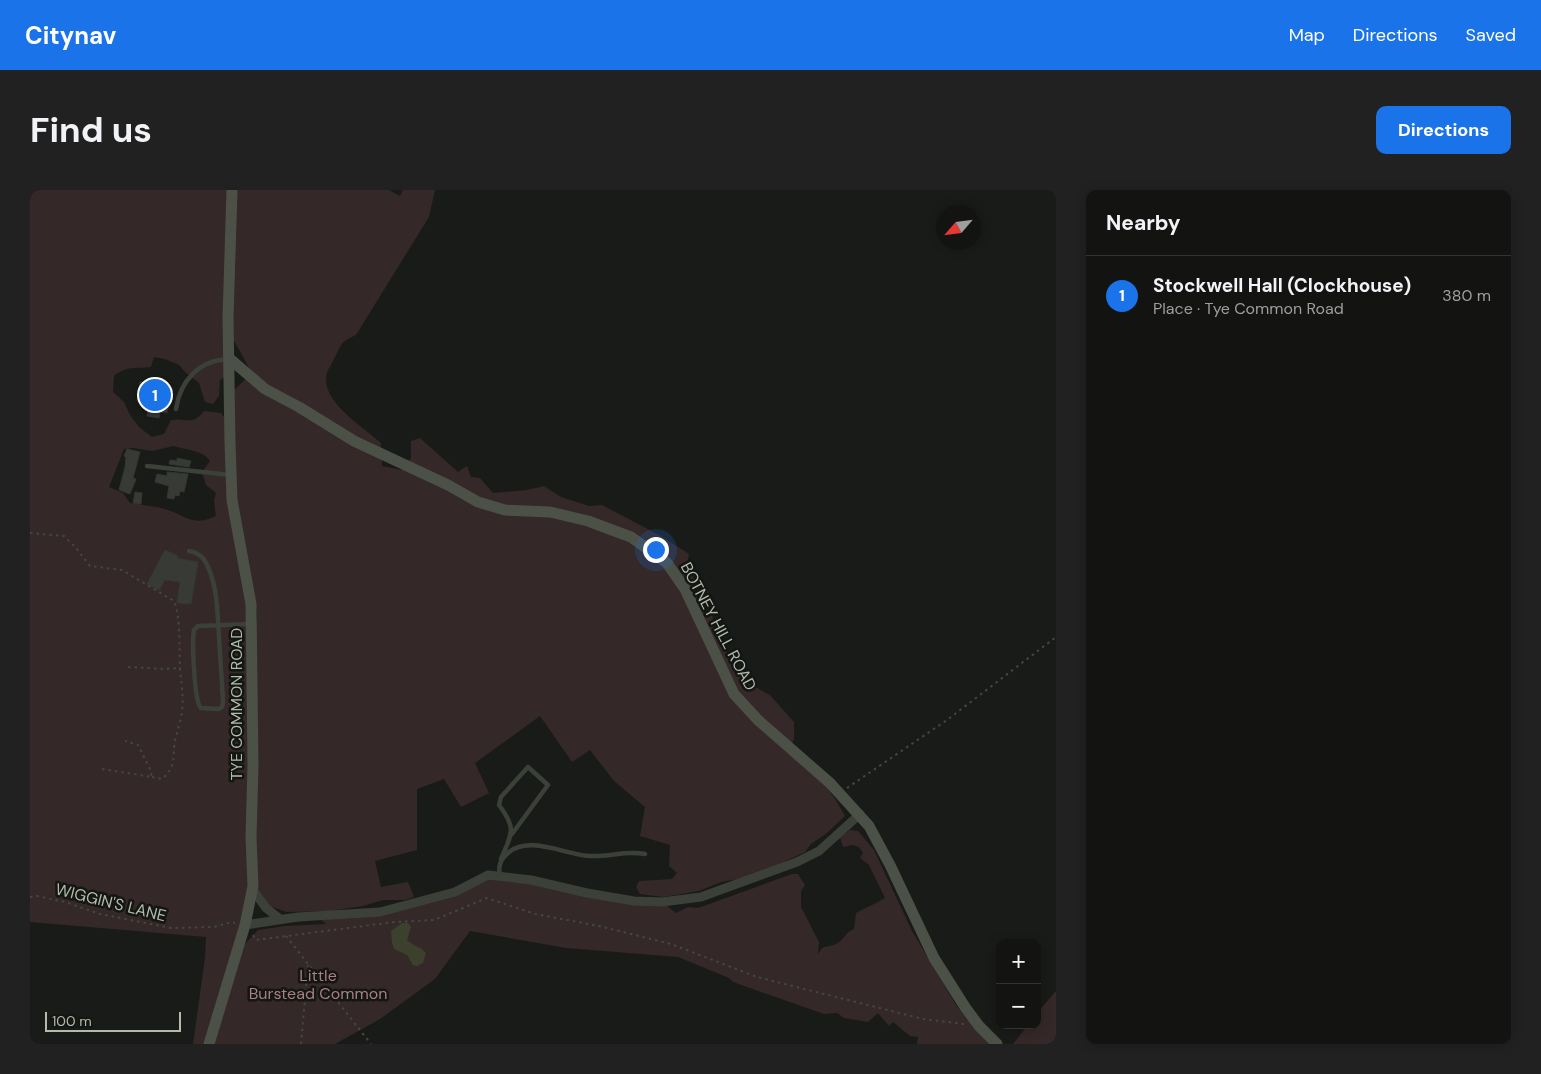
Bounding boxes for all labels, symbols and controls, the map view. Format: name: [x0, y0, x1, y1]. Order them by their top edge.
text: Citynav: [25, 20, 116, 51]
text: Map: [1289, 23, 1325, 47]
text: Directions: [1353, 23, 1438, 47]
text: Saved: [1466, 23, 1516, 47]
button: Directions: [1376, 106, 1511, 154]
text: Find us: [30, 107, 152, 153]
north arrow: [936, 205, 981, 250]
text: Nearby: [1106, 209, 1180, 237]
text: Stockwell Hall (Clockhouse): [1153, 273, 1411, 298]
text: 1: [1119, 285, 1125, 306]
text: 380 m: [1442, 285, 1491, 306]
text: Place · Tye Common Road: [1153, 298, 1344, 319]
pin: 1: [139, 376, 171, 414]
your location: [643, 537, 669, 563]
street label: BOTNEY HILL ROAD: [676, 558, 761, 694]
street label: TYE COMMON ROAD: [226, 628, 247, 780]
street label: WIGGIN'S LANE: [53, 879, 168, 926]
map controls: [996, 939, 1041, 1029]
button: +: [996, 939, 1041, 984]
park label: Little Burstead Common: [249, 965, 387, 1004]
button: −: [996, 984, 1041, 1029]
scale bar: [45, 1009, 181, 1032]
text: 100 m: [52, 1012, 92, 1030]

